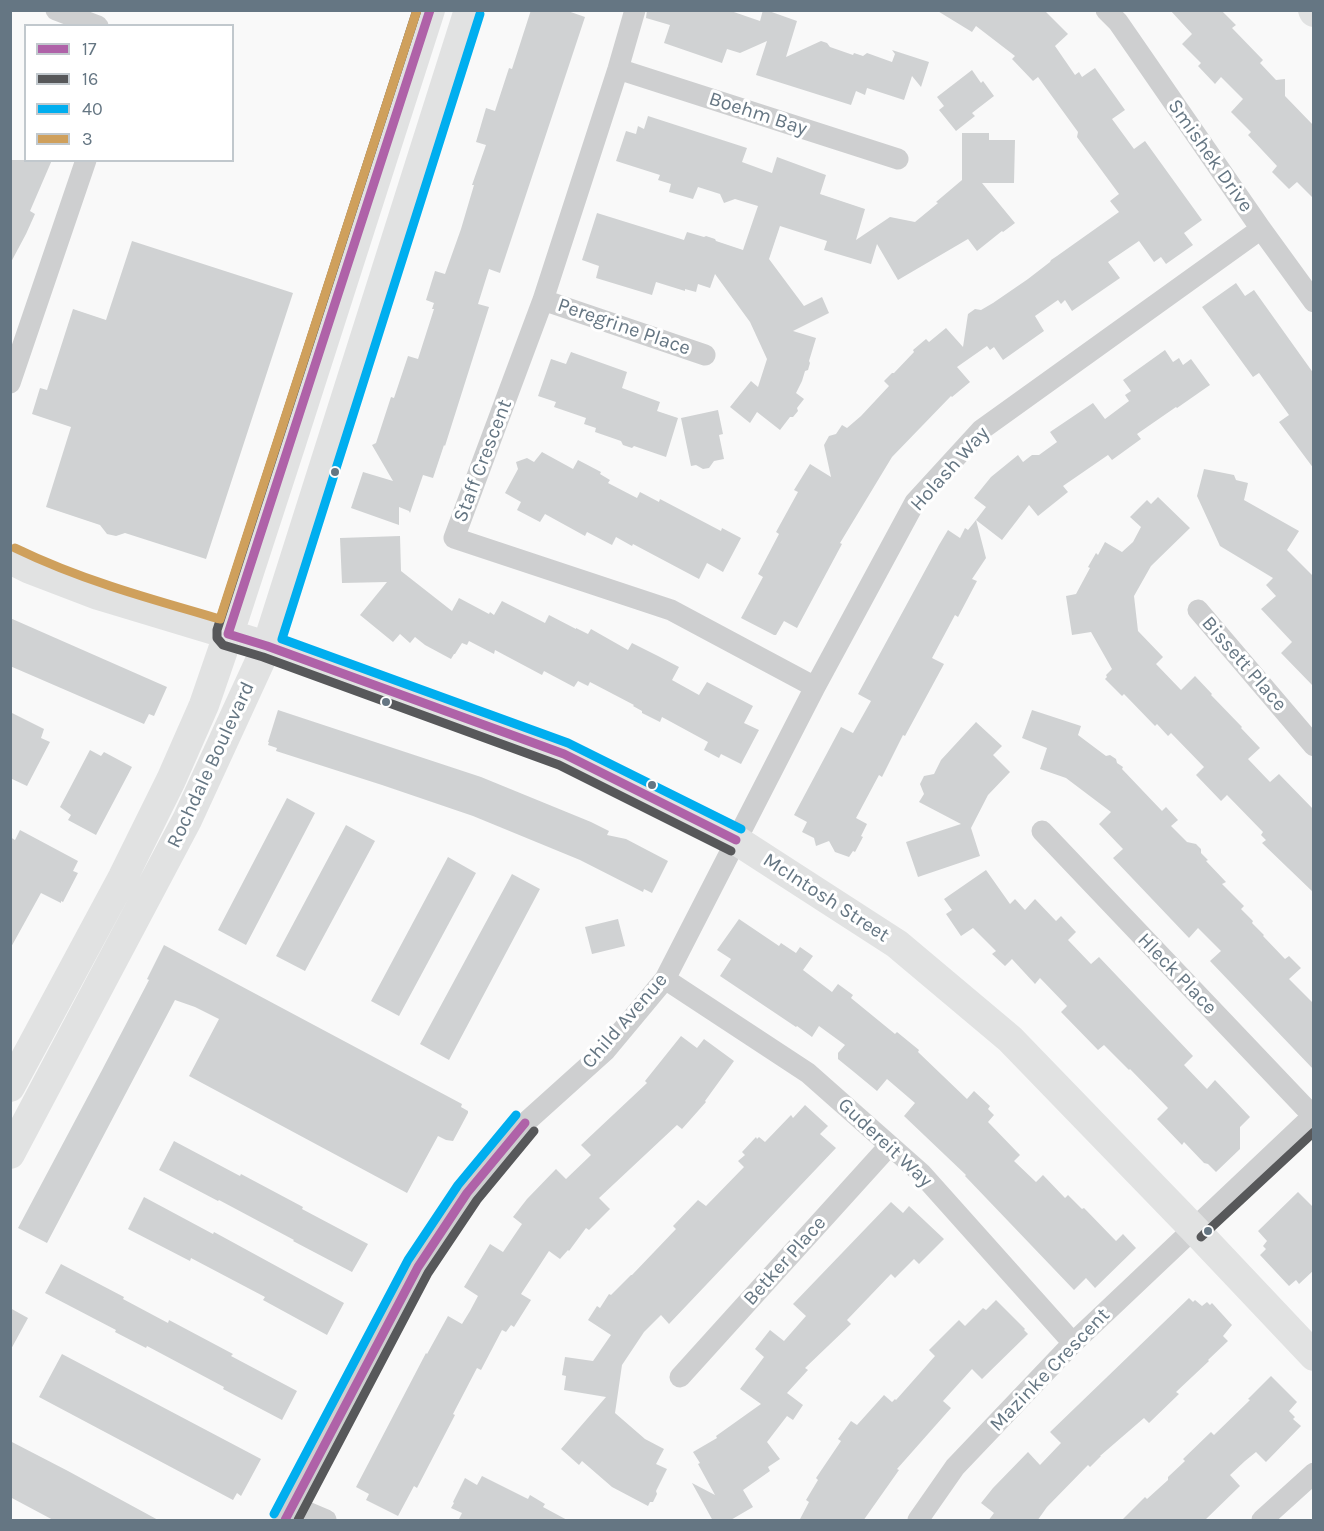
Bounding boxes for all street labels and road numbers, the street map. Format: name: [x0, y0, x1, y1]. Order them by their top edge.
street label: Boehm Bay: [706, 87, 810, 141]
street label: Smishek Drive: [1162, 95, 1258, 217]
street label: Peregrine Place: [555, 293, 693, 361]
street label: Staff Crescent: [449, 396, 517, 526]
street label: Holash Way: [906, 422, 994, 516]
street label: Bissett Place: [1196, 612, 1292, 716]
street label: Rochdale Boulevard: [162, 678, 260, 852]
street label: McIntosh Street: [758, 848, 894, 948]
street label: Hleck Place: [1132, 928, 1222, 1020]
street label: Child Avenue: [577, 968, 673, 1074]
street label: Gudereit Way: [833, 1093, 937, 1193]
street label: Betker Place: [739, 1211, 831, 1311]
street label: Mazinke Crescent: [985, 1303, 1115, 1437]

